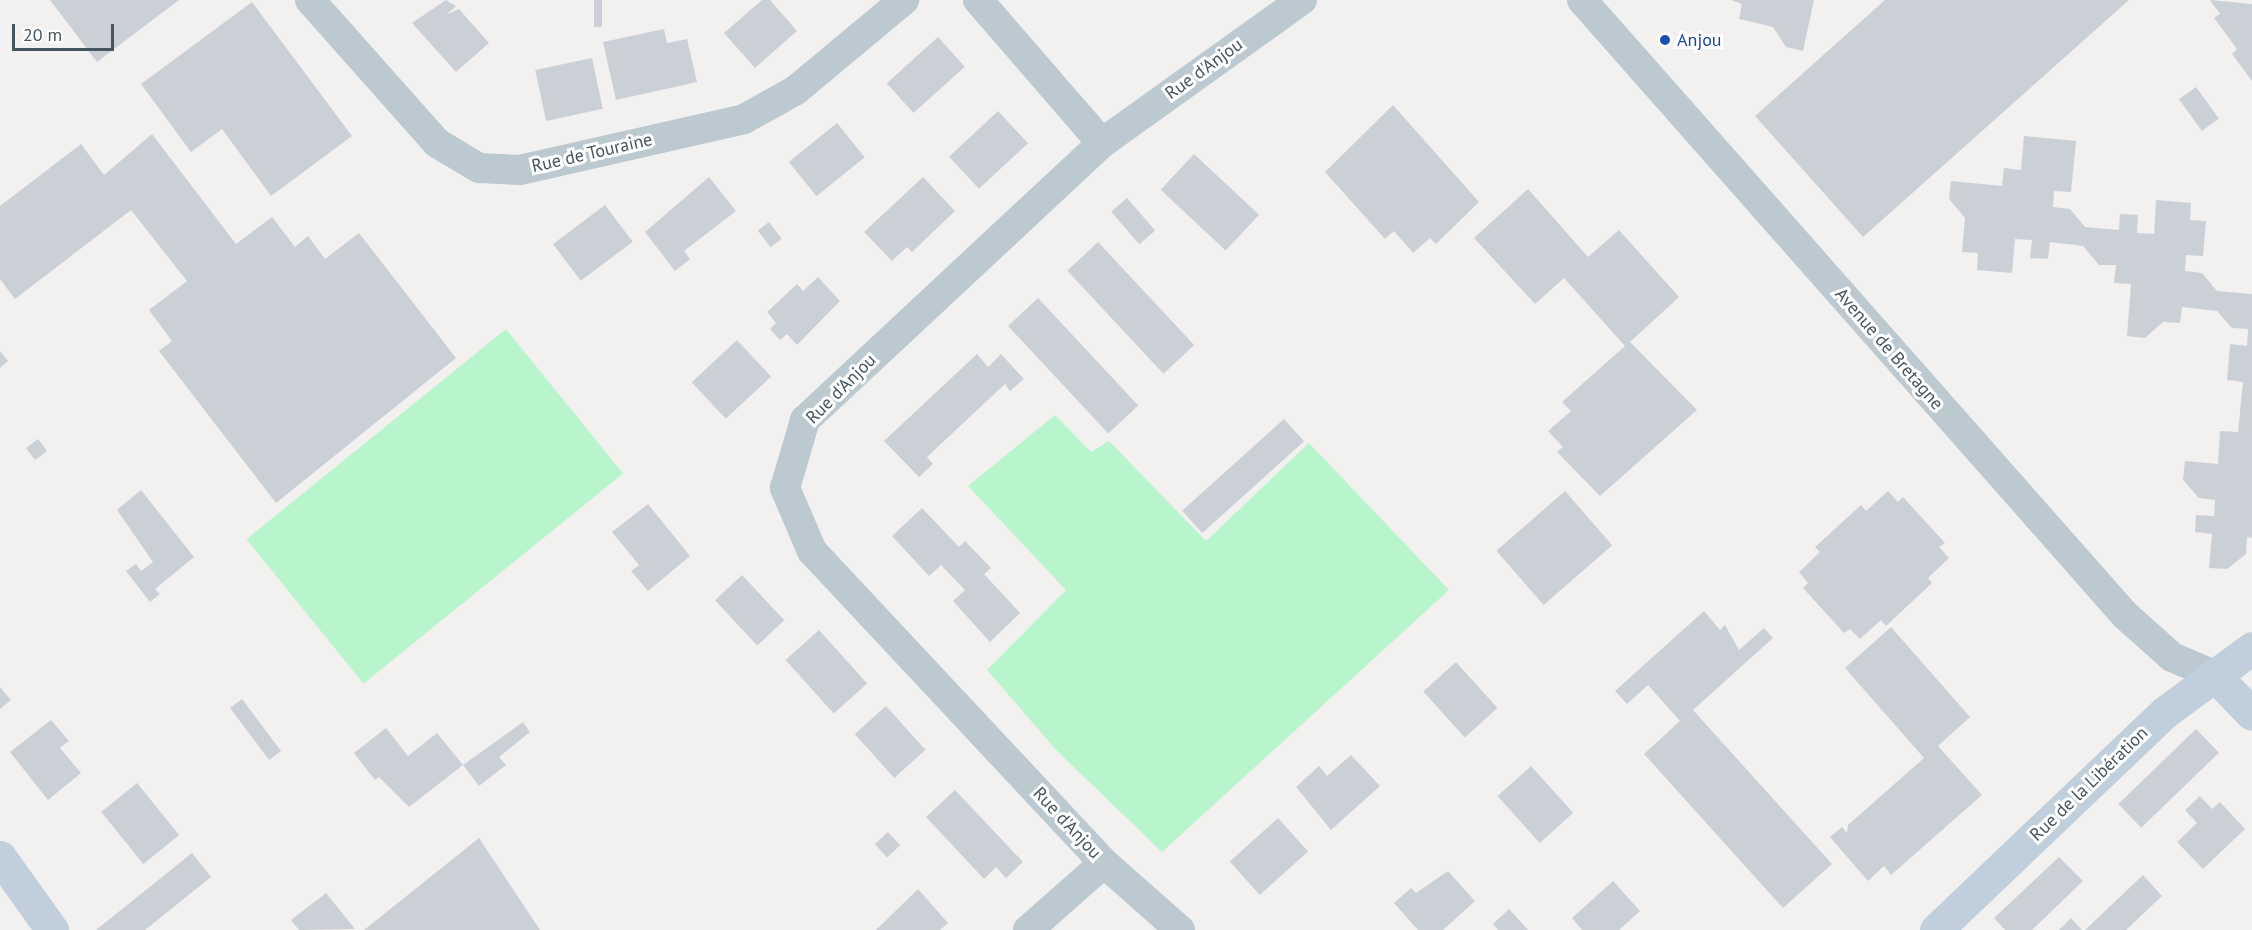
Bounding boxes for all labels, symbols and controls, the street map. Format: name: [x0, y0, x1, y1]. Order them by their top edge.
scale bar: [15, 12, 117, 50]
text: 20 m: [23, 23, 62, 46]
place label: Anjou: [1677, 29, 1722, 51]
marker: Anjou: [1658, 33, 1672, 47]
street label: Rue d'Anjou: [1161, 34, 1247, 104]
street label: Rue de Touraine: [529, 129, 655, 177]
street label: Avenue de Bretagne: [1830, 284, 1948, 414]
street label: Rue d'Anjou: [801, 349, 881, 429]
street label: Rue de la Libération: [2026, 722, 2152, 846]
street label: Rue d'Anjou: [1028, 783, 1106, 863]

